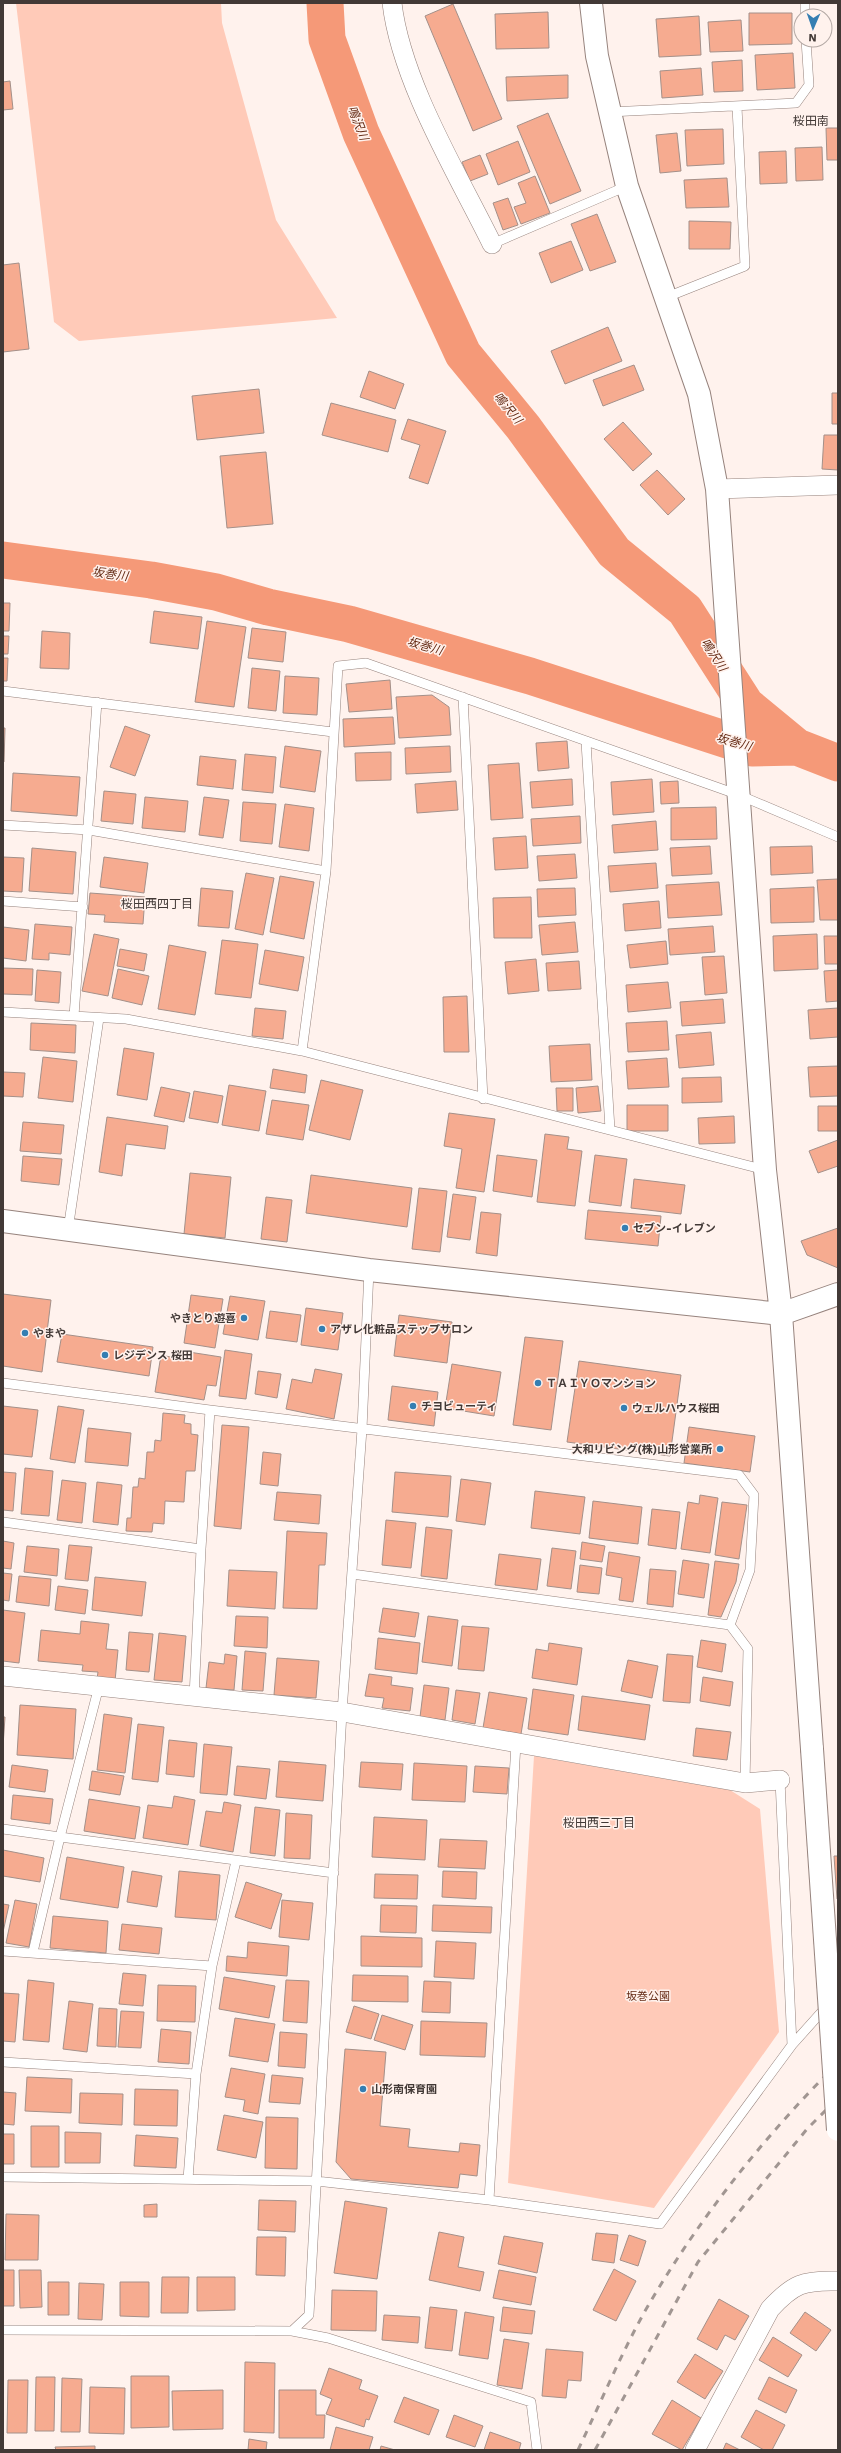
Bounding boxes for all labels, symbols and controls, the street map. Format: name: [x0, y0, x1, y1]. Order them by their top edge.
north arrow: [793, 8, 833, 48]
text: N: [808, 31, 817, 44]
water label: 鳴沢川: [345, 104, 372, 144]
district label: 桜田南: [793, 114, 829, 128]
water label: 鳴沢川: [491, 390, 526, 428]
water label: 坂巻川: [91, 565, 131, 584]
water label: 坂巻川: [406, 634, 446, 658]
water label: 鳴沢川: [698, 636, 731, 676]
water label: 坂巻川: [715, 730, 755, 754]
district label: 桜田西四丁目: [121, 897, 193, 911]
place label: セブン-イレブン: [633, 1222, 716, 1235]
marker: セブン-イレブン: [620, 1223, 630, 1233]
place label: やきとり遊喜: [170, 1312, 236, 1325]
marker: やきとり遊喜: [239, 1313, 249, 1323]
place label: アザレ化粧品ステップサロン: [330, 1323, 473, 1336]
marker: アザレ化粧品ステップサロン: [317, 1324, 327, 1334]
place label: やまや: [33, 1327, 66, 1340]
marker: やまや: [20, 1328, 30, 1338]
place label: レジデンス 桜田: [113, 1349, 193, 1362]
marker: レジデンス 桜田: [100, 1350, 110, 1360]
place label: ＴＡＩＹＯマンション: [546, 1377, 656, 1390]
marker: ＴＡＩＹＯマンション: [533, 1378, 543, 1388]
place label: チヨビューティ: [421, 1400, 497, 1413]
marker: チヨビューティ: [408, 1401, 418, 1411]
place label: ウェルハウス桜田: [632, 1402, 720, 1415]
marker: ウェルハウス桜田: [619, 1403, 629, 1413]
place label: 大和リビング(株)山形営業所: [571, 1443, 712, 1456]
marker: 大和リビング(株)山形営業所: [715, 1444, 725, 1454]
district label: 桜田西三丁目: [563, 1816, 635, 1830]
park label: 坂巻公園: [626, 1990, 670, 2003]
place label: 山形南保育園: [371, 2083, 437, 2096]
marker: 山形南保育園: [358, 2084, 368, 2094]

